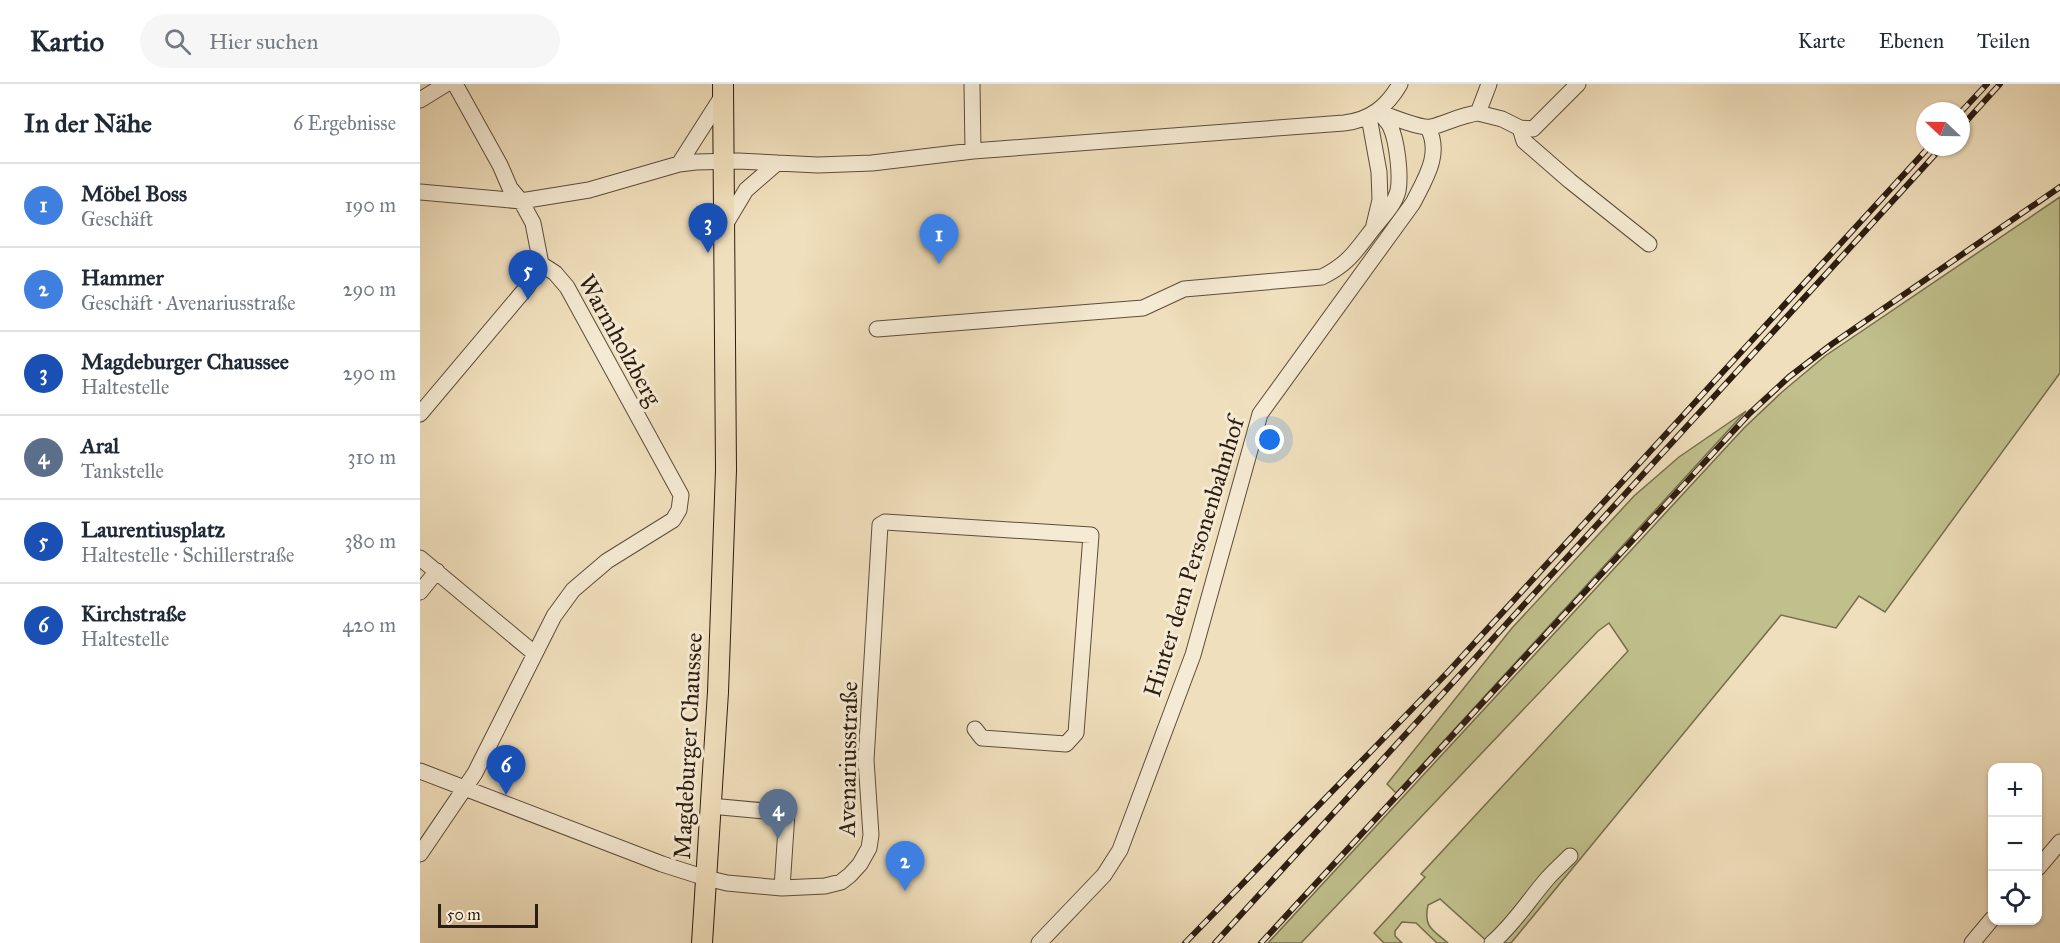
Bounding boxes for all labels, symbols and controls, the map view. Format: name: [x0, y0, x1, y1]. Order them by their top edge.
search box: [140, 14, 560, 68]
text: Kartio: [30, 24, 104, 59]
icon: search: [161, 25, 194, 58]
text: Hier suchen: [209, 28, 318, 55]
text: Karte: [1798, 28, 1846, 54]
text: Ebenen: [1879, 28, 1944, 54]
text: Teilen: [1977, 28, 2030, 54]
north arrow: [1916, 102, 1970, 156]
text: In der Nähe: [24, 107, 152, 139]
text: 6 Ergebnisse: [293, 111, 396, 135]
text: Möbel Boss: [81, 180, 187, 207]
text: 1: [40, 193, 47, 217]
text: 190 m: [345, 193, 396, 217]
pin: 3: [688, 204, 728, 253]
text: Geschäft: [81, 207, 153, 231]
pin: 1: [920, 214, 958, 264]
pin: 5: [508, 250, 548, 300]
text: Hammer: [81, 264, 164, 291]
street label: Warmholzberg: [572, 269, 669, 412]
text: 2: [39, 277, 48, 301]
text: 290 m: [343, 277, 396, 301]
text: Geschäft · Avenariusstraße: [81, 291, 296, 315]
text: Magdeburger Chaussee: [81, 348, 289, 375]
text: 3: [40, 361, 48, 385]
text: 290 m: [343, 361, 396, 385]
text: Haltestelle: [81, 375, 169, 399]
street label: Hinter dem Personenbahnhof: [1137, 410, 1252, 701]
your location: [1255, 425, 1284, 454]
text: Aral: [81, 432, 119, 459]
text: 4: [38, 445, 49, 469]
text: 310 m: [347, 445, 396, 469]
text: Tankstelle: [81, 459, 164, 483]
text: Laurentiusplatz: [81, 516, 225, 543]
text: 5: [39, 529, 48, 553]
text: 380 m: [345, 529, 396, 553]
text: Haltestelle · Schillerstraße: [81, 543, 294, 567]
text: Kirchstraße: [81, 600, 186, 627]
text: 6: [38, 613, 49, 637]
text: 420 m: [342, 613, 396, 637]
text: Haltestelle: [81, 627, 169, 651]
street label: Magdeburger Chaussee: [667, 632, 709, 860]
street label: Avenariusstraße: [832, 681, 864, 838]
pin: 6: [486, 746, 526, 795]
map controls: [1988, 763, 2042, 925]
button: +: [1988, 763, 2042, 817]
pin: 4: [758, 790, 798, 839]
button: −: [1988, 817, 2042, 871]
pin: 2: [886, 842, 924, 891]
button: locate: [1988, 871, 2042, 925]
scale bar: [438, 901, 538, 928]
text: 50 m: [447, 905, 481, 924]

